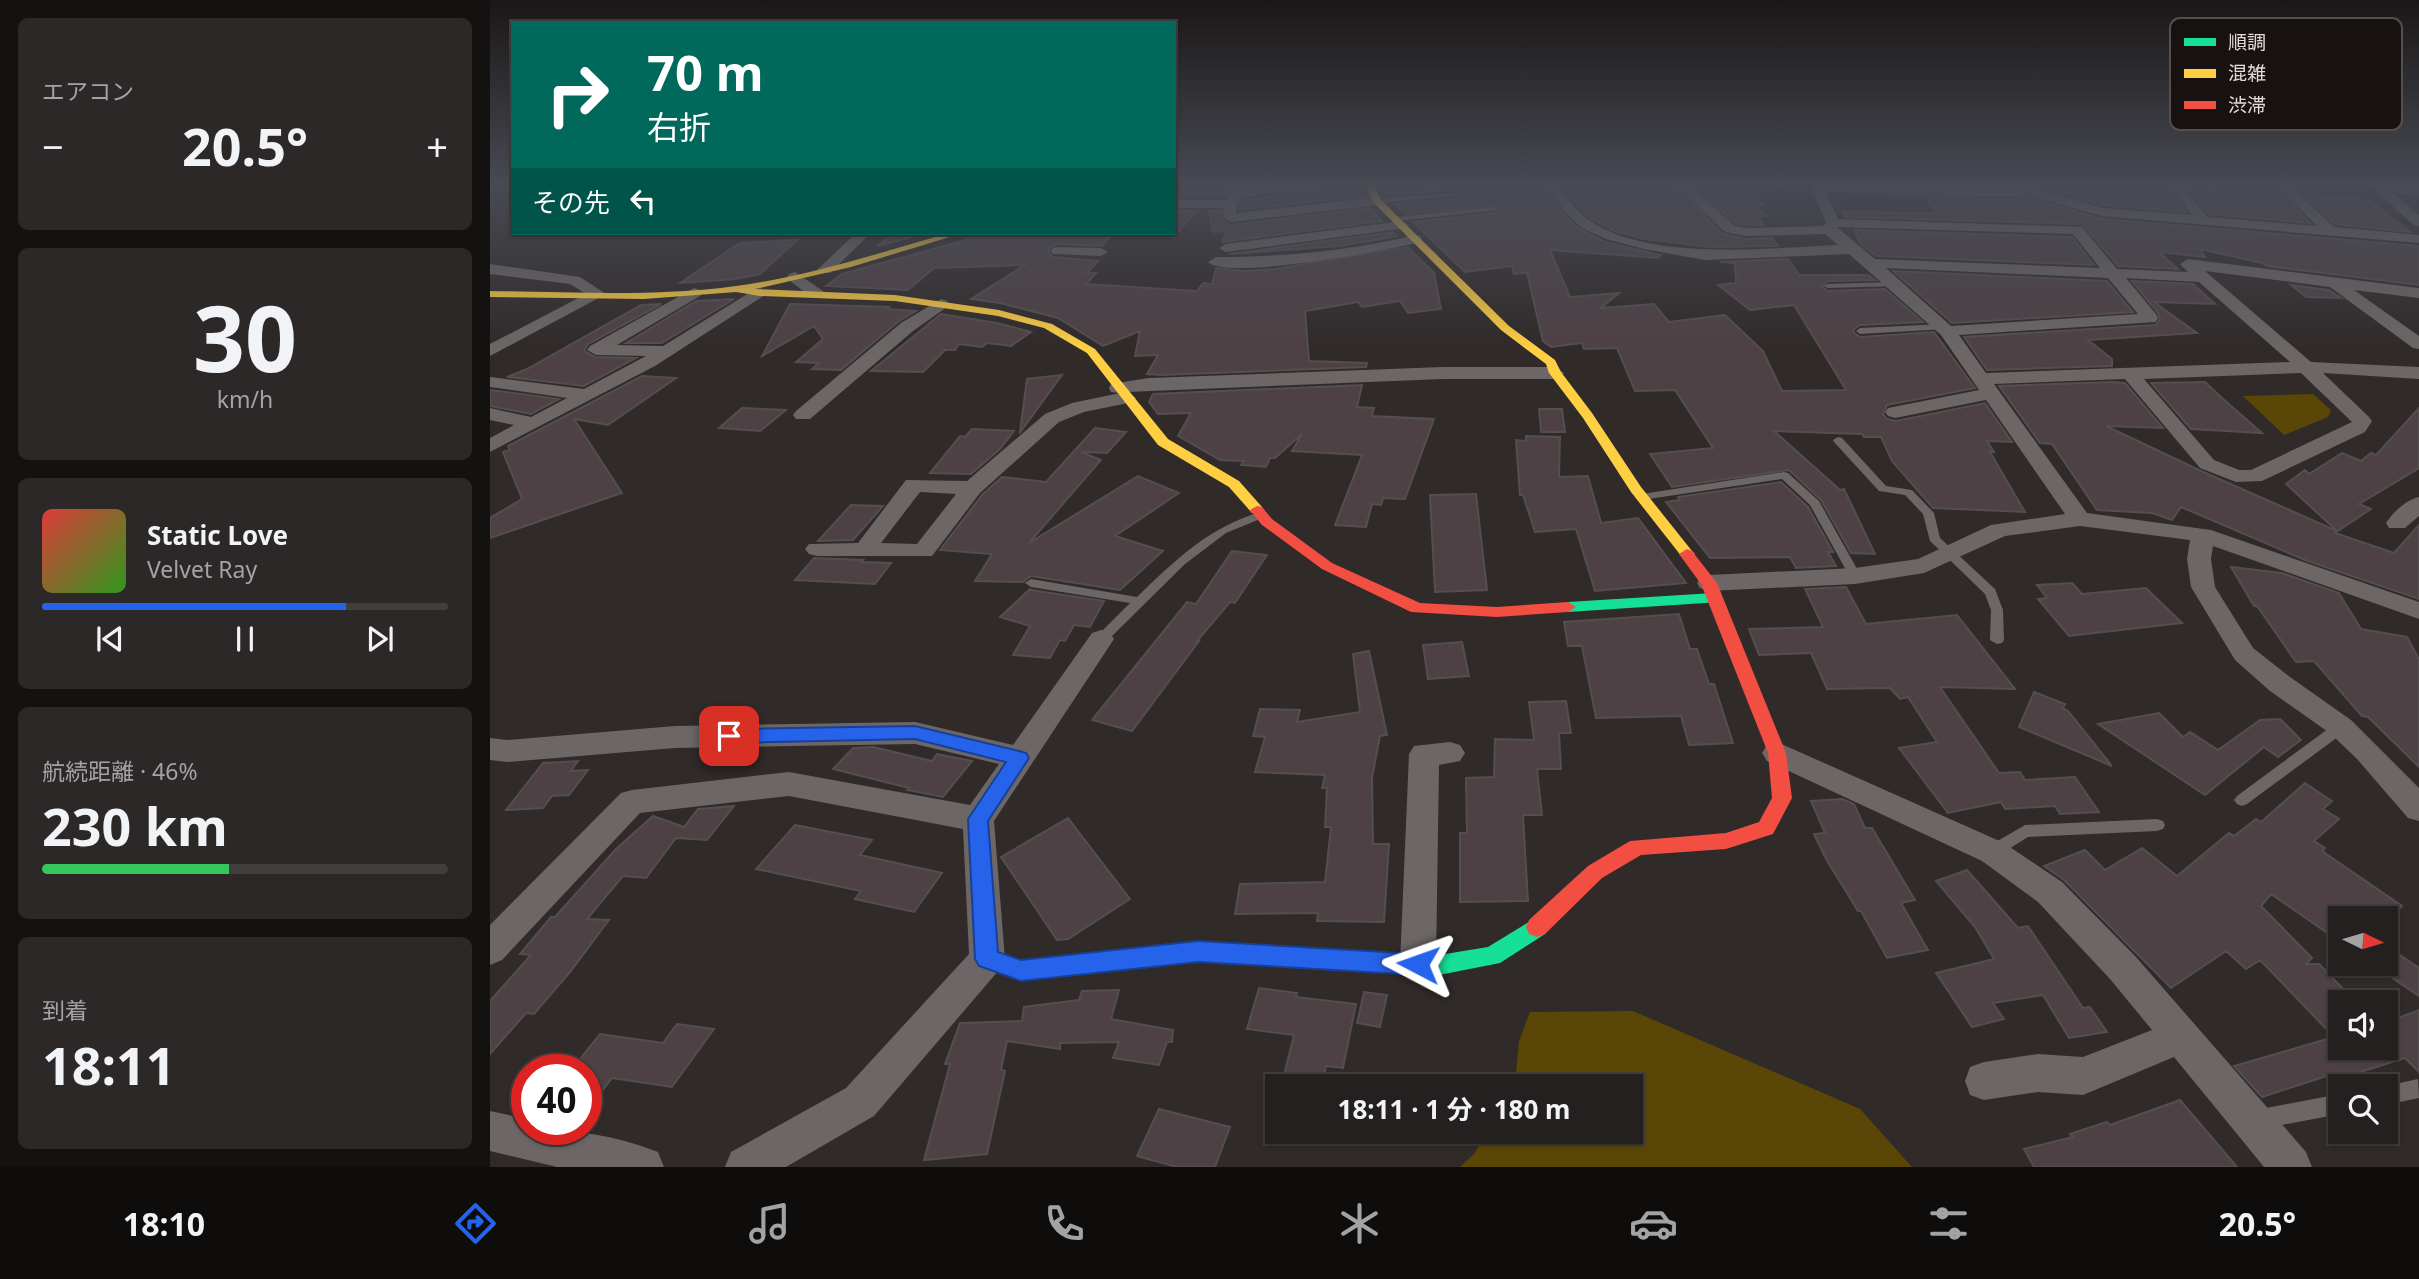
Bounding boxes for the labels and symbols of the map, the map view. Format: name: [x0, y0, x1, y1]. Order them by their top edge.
legend: [2170, 18, 2402, 130]
text: 順調: [2228, 29, 2266, 55]
text: 混雑: [2228, 60, 2266, 86]
text: 渋滞: [2228, 92, 2266, 118]
pin: [699, 706, 759, 766]
north arrow: [2328, 906, 2398, 976]
position arrow: [1381, 927, 1455, 1001]
speed limit sign: 40: [511, 1054, 602, 1145]

